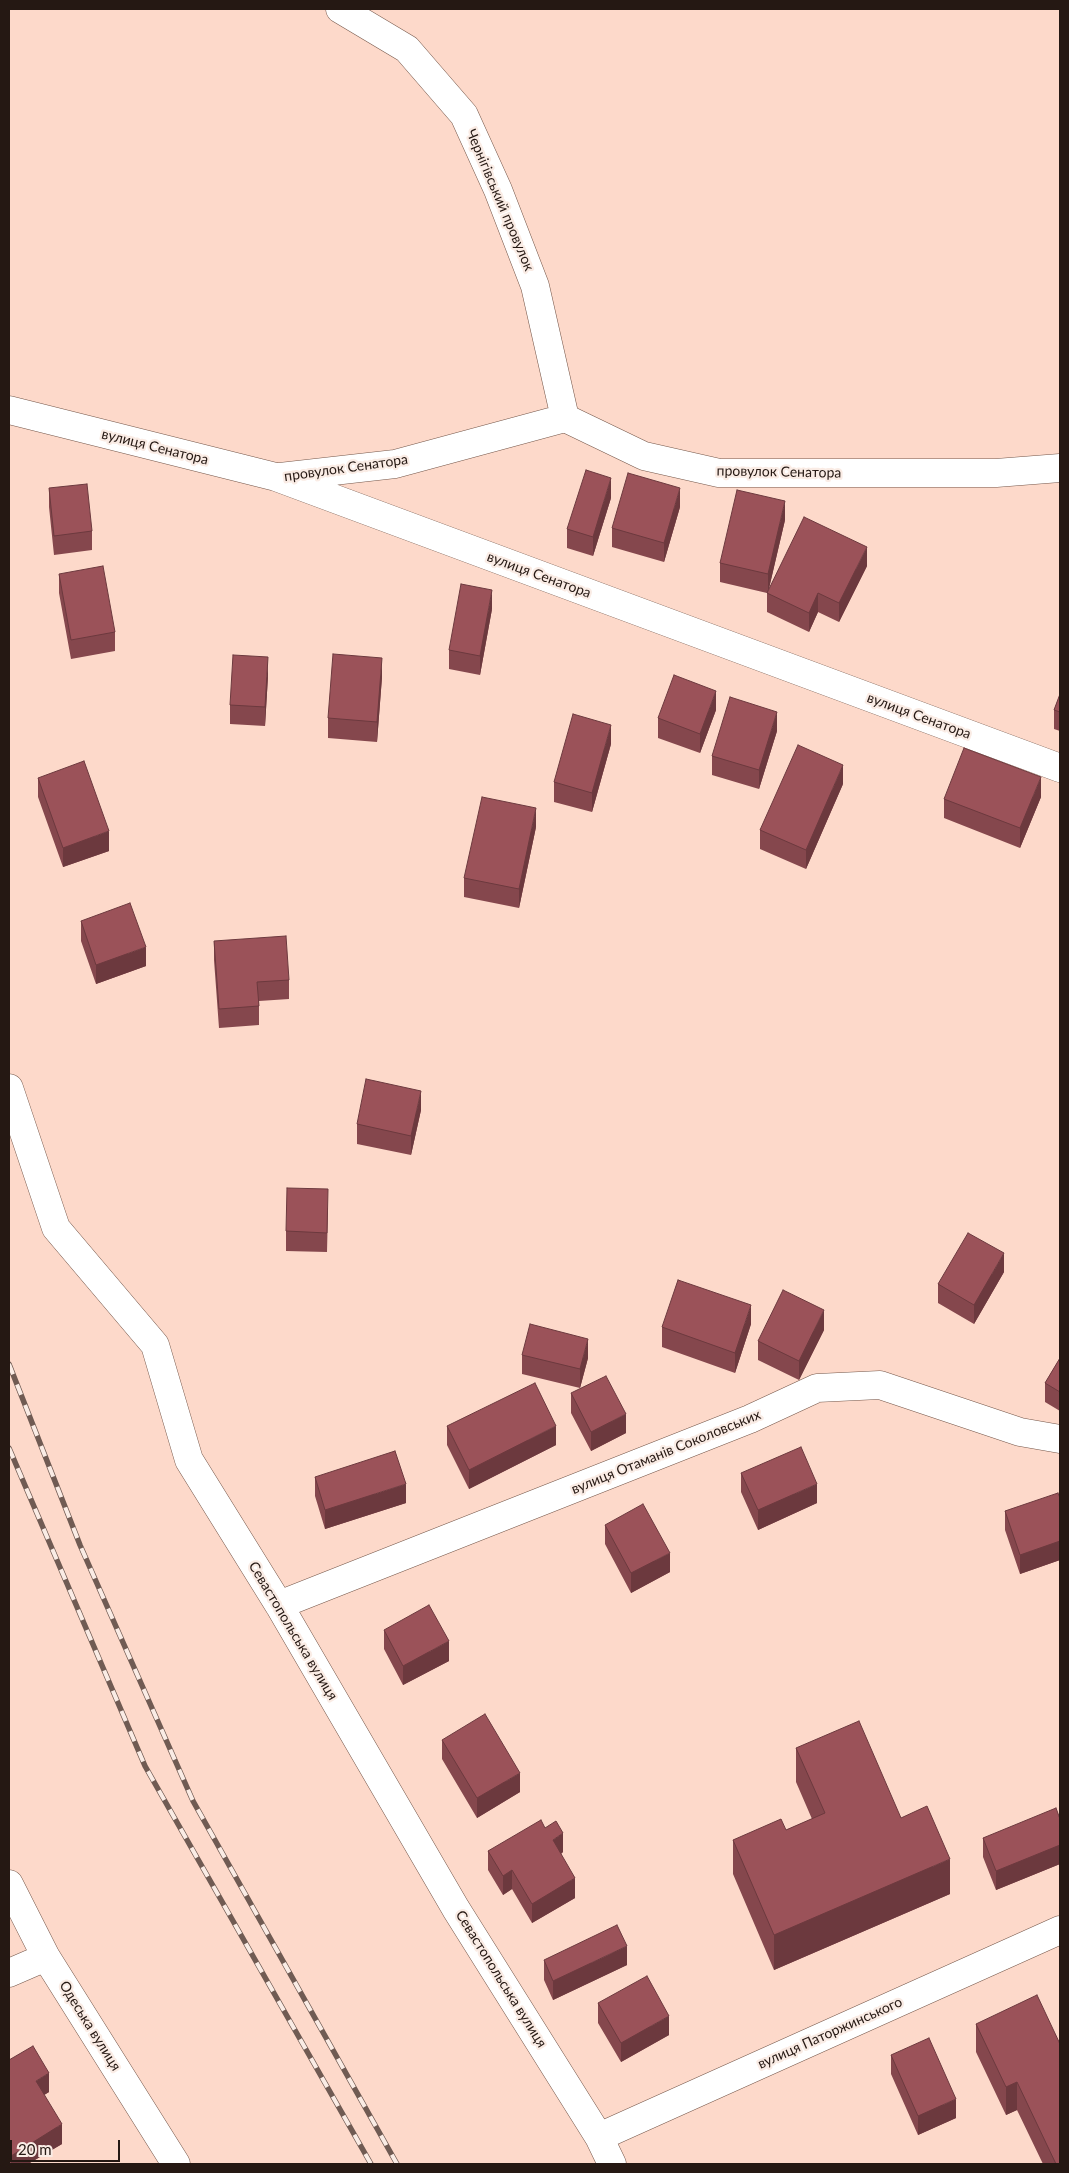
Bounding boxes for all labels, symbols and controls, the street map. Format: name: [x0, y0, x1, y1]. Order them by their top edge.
street label: Чернігівський провулок: [463, 127, 537, 273]
street label: вулиця Сенатора: [100, 426, 210, 468]
street label: провулок Сенатора: [283, 451, 409, 485]
street label: провулок Сенатора: [716, 463, 842, 481]
street label: вулиця Сенатора: [485, 548, 593, 602]
street label: вулиця Сенатора: [865, 689, 973, 743]
street label: вулиця Отаманів Соколовських: [569, 1406, 763, 1498]
street label: Севастопольська вулиця: [245, 1559, 341, 1703]
street label: Севастопольська вулиця: [452, 1907, 550, 2051]
street label: Одеська вулиця: [56, 1978, 124, 2074]
street label: вулиця Паторжинського: [755, 1994, 905, 2072]
scale bar: [12, 2130, 122, 2162]
text: 20 m: [18, 2140, 52, 2158]

